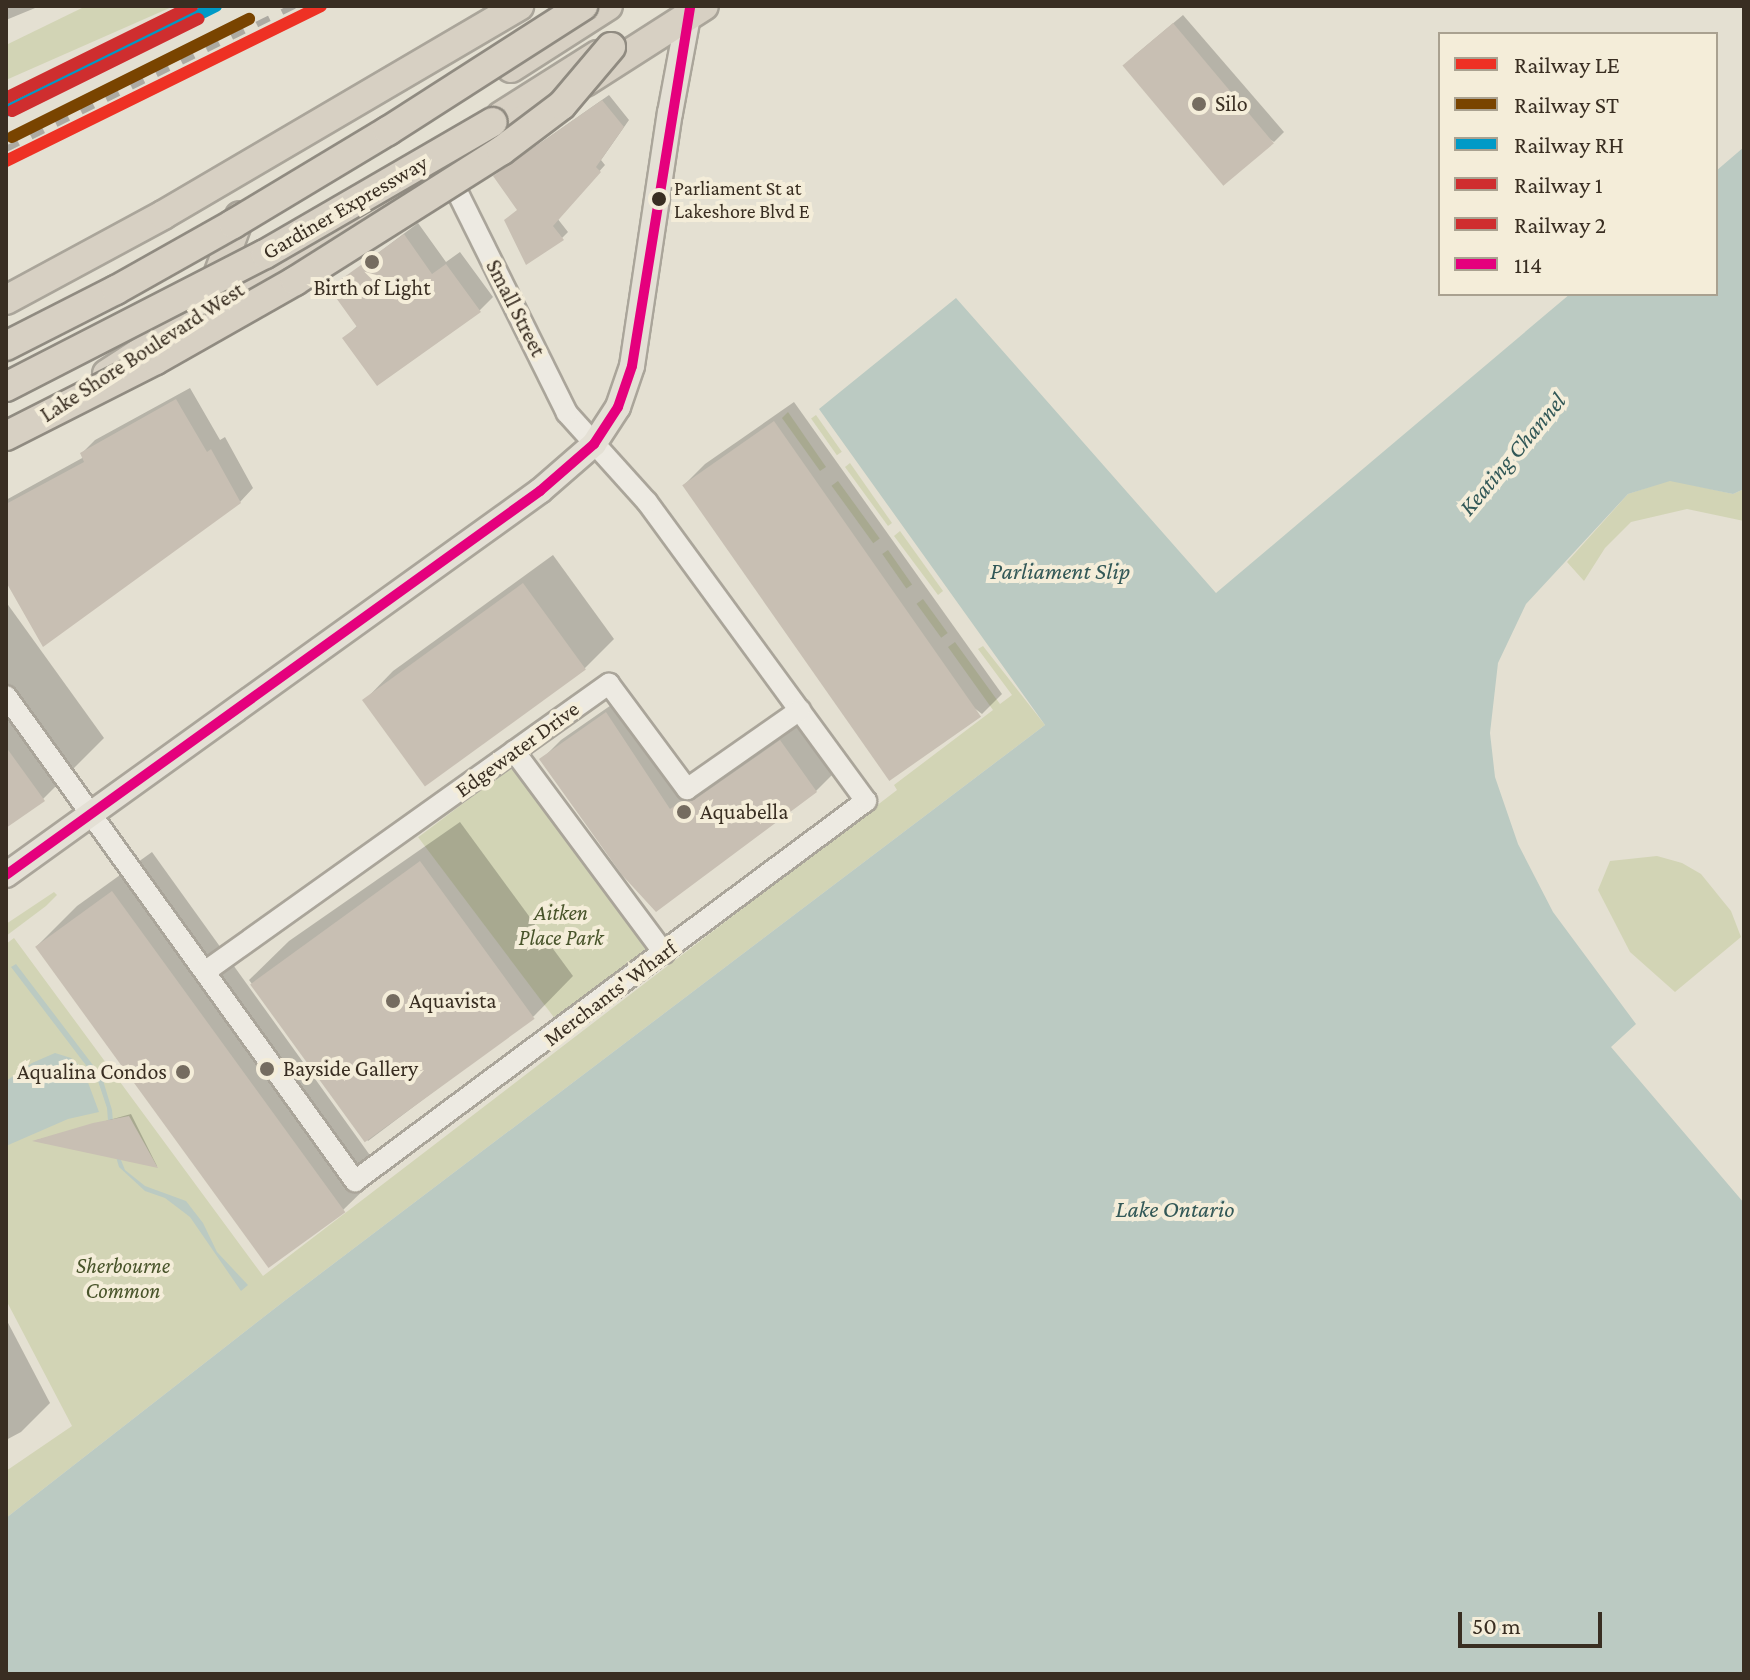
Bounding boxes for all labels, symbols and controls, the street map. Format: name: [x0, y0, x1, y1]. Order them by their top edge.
legend: [1438, 32, 1718, 296]
text: Railway LE: [1514, 51, 1620, 78]
place label: Silo: [1215, 91, 1248, 117]
text: Railway ST: [1514, 91, 1619, 118]
marker: Silo: [1190, 95, 1208, 113]
text: Railway RH: [1514, 131, 1624, 158]
street label: Gardiner Expressway: [258, 149, 432, 265]
text: Railway 1: [1514, 171, 1603, 198]
place label: Parliament St at Lakeshore Blvd E: [674, 176, 810, 223]
marker: Parliament St at Lakeshore Blvd E: [651, 191, 667, 207]
text: Railway 2: [1514, 211, 1606, 238]
text: 114: [1514, 251, 1542, 278]
marker: Birth of Light: [363, 253, 381, 271]
street label: Small Street: [480, 255, 552, 361]
place label: Birth of Light: [314, 275, 430, 301]
street label: Lake Shore Boulevard West: [35, 276, 249, 428]
water label: Keating Channel: [1452, 387, 1572, 521]
water label: Parliament Slip: [990, 557, 1130, 585]
street label: Edgewater Drive: [450, 695, 584, 803]
place label: Aquabella: [700, 799, 788, 825]
marker: Aquabella: [675, 803, 693, 821]
park label: Aitken Place Park: [518, 899, 604, 950]
street label: Merchants' Wharf: [538, 934, 682, 1052]
place label: Aquavista: [409, 988, 496, 1014]
marker: Aquavista: [384, 992, 402, 1010]
place label: Bayside Gallery: [283, 1056, 418, 1082]
place label: Aqualina Condos: [17, 1059, 167, 1085]
marker: Bayside Gallery: [258, 1060, 276, 1078]
marker: Aqualina Condos: [174, 1063, 192, 1081]
water label: Lake Ontario: [1116, 1195, 1234, 1223]
park label: Sherbourne Common: [76, 1252, 170, 1304]
scale bar: [1462, 1596, 1606, 1646]
text: 50 m: [1472, 1612, 1521, 1639]

